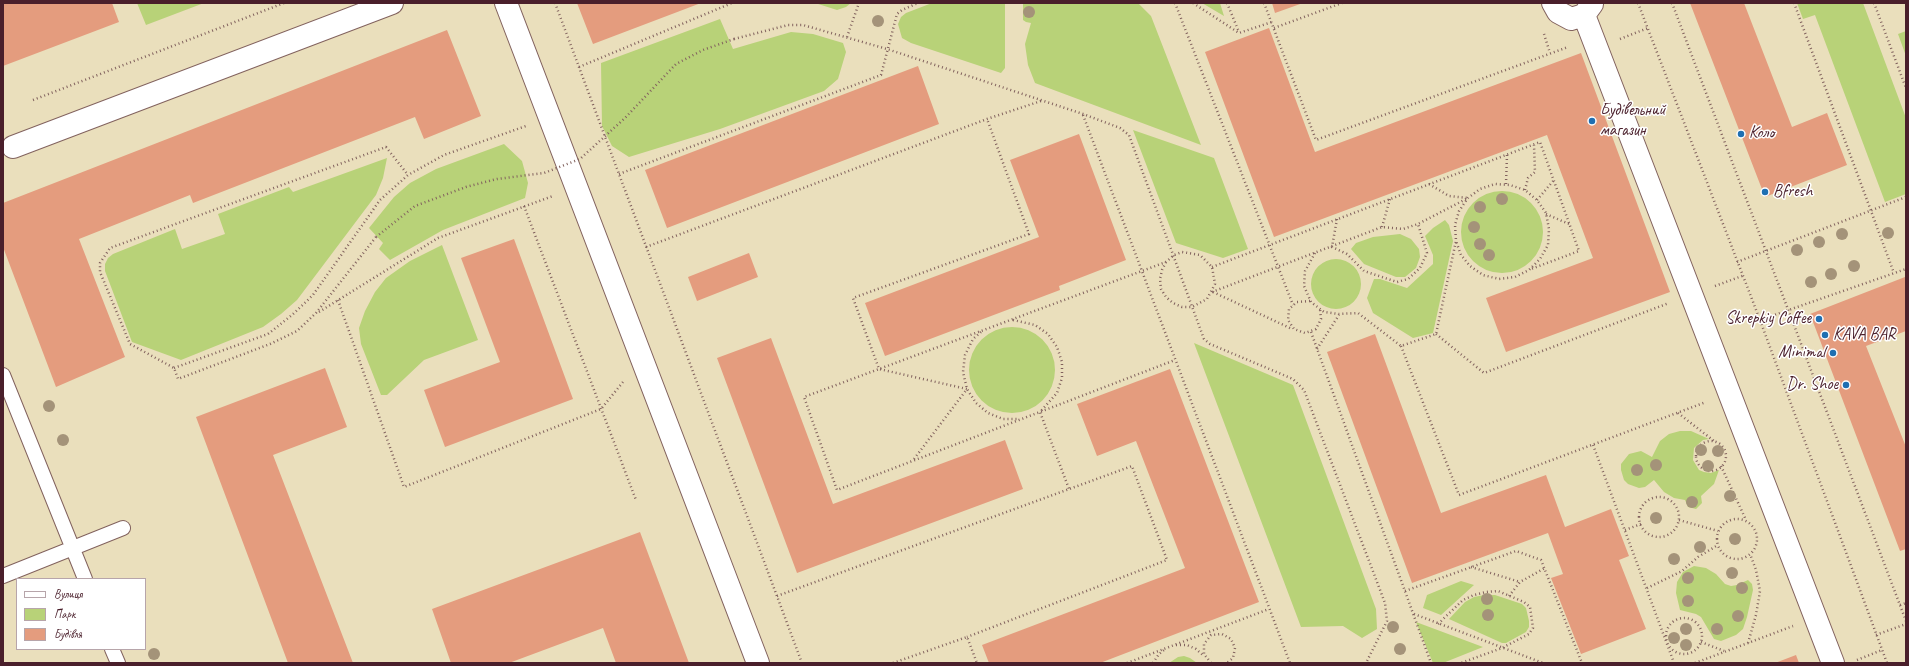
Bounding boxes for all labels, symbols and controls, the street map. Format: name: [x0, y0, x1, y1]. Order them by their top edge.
place label: Будівельний магазин: [1600, 101, 1666, 141]
marker: Будівельний магазин: [1587, 116, 1597, 126]
place label: Коло: [1749, 124, 1774, 144]
marker: Коло: [1736, 129, 1746, 139]
place label: Bfresh: [1773, 182, 1812, 202]
marker: Bfresh: [1760, 187, 1770, 197]
place label: Skrepkiy Coffee: [1725, 309, 1811, 329]
marker: Skrepkiy Coffee: [1814, 314, 1824, 324]
place label: KAVA BAR: [1833, 325, 1895, 345]
marker: KAVA BAR: [1820, 330, 1830, 340]
place label: Minimal: [1778, 343, 1825, 363]
marker: Minimal: [1828, 348, 1838, 358]
place label: Dr. Shoe: [1786, 375, 1838, 395]
marker: Dr. Shoe: [1841, 380, 1851, 390]
legend: [16, 578, 146, 650]
text: Вулиця: [54, 586, 82, 602]
text: Парк: [54, 606, 75, 622]
text: Будівля: [54, 626, 82, 642]

